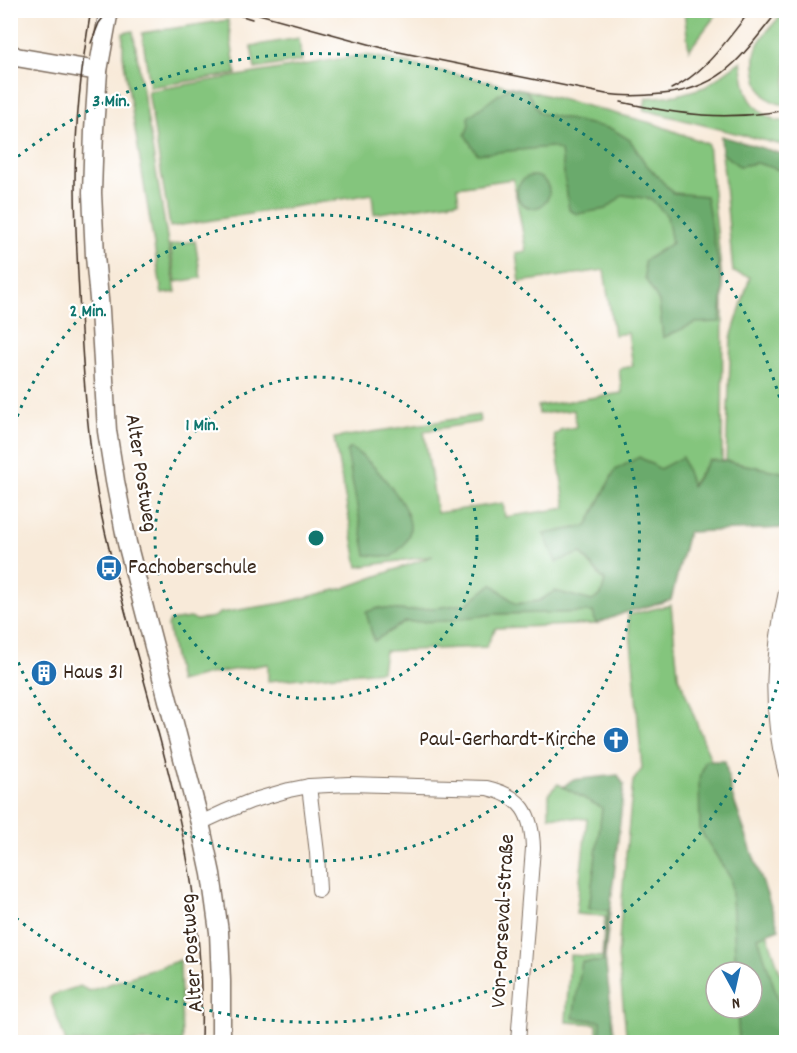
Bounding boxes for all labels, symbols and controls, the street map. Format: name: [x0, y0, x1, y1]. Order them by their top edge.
text: 3 Min.: [92, 90, 130, 115]
text: 2 Min.: [69, 300, 107, 325]
street label: Alter Postweg: [115, 412, 165, 534]
text: 1 Min.: [185, 414, 219, 439]
centre of rings: [306, 528, 326, 548]
bus stop icon: Fachoberschule: [94, 553, 124, 583]
place label: Fachoberschule: [128, 553, 257, 584]
building icon: Haus 31: [29, 658, 59, 688]
place label: Haus 31: [63, 658, 123, 689]
place label: Paul-Gerhardt-Kirche: [419, 725, 596, 756]
church icon: Paul-Gerhardt-Kirche: [601, 725, 631, 755]
street label: Von-Parseval-Straße: [484, 833, 524, 1009]
street label: Alter Postweg: [173, 893, 213, 1013]
north arrow: [704, 960, 764, 1020]
text: N: [730, 990, 741, 1014]

